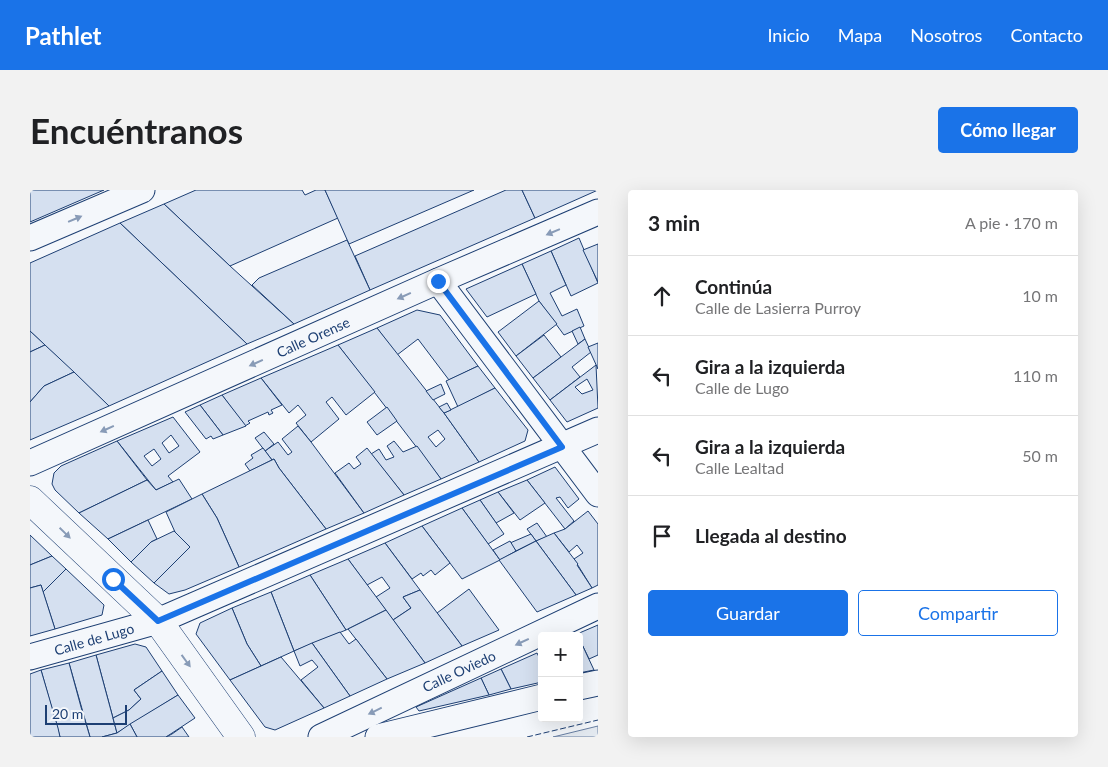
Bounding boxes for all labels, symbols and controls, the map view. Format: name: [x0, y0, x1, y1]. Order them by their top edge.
text: Pathlet: [25, 21, 102, 50]
text: Inicio: [767, 24, 810, 46]
text: Mapa: [838, 24, 882, 46]
text: Nosotros: [910, 24, 982, 46]
text: Contacto: [1010, 24, 1083, 46]
button: Cómo llegar: [938, 107, 1078, 153]
text: Encuéntranos: [30, 109, 243, 151]
text: 3 min: [648, 210, 700, 235]
text: A pie · 170 m: [965, 213, 1058, 232]
one-way arrow: [68, 214, 82, 222]
one-way arrow: [546, 228, 560, 236]
route end: [427, 270, 450, 293]
text: Continúa: [695, 275, 772, 298]
icon: ahead: [648, 282, 676, 310]
text: 10 m: [1022, 286, 1058, 305]
one-way arrow: [397, 293, 411, 301]
text: Calle de Lasierra Purroy: [695, 298, 861, 317]
street label: Calle Orense: [274, 313, 352, 361]
text: Gira a la izquierda: [695, 355, 845, 378]
one-way arrow: [249, 359, 263, 367]
icon: left: [648, 362, 676, 390]
text: 110 m: [1013, 366, 1058, 385]
text: Calle de Lugo: [695, 378, 789, 397]
one-way arrow: [100, 425, 114, 433]
text: Gira a la izquierda: [695, 435, 845, 458]
icon: left: [648, 442, 676, 470]
text: 50 m: [1022, 446, 1058, 465]
text: Calle Lealtad: [695, 458, 784, 477]
icon: arrive: [648, 522, 676, 550]
text: Llegada al destino: [695, 524, 847, 547]
one-way arrow: [59, 527, 71, 539]
route start: [102, 568, 125, 591]
button: Guardar: [648, 590, 848, 636]
button: Compartir: [858, 590, 1058, 636]
street label: Calle de Lugo: [52, 619, 136, 659]
map controls: [538, 632, 583, 722]
button: +: [538, 632, 583, 677]
one-way arrow: [515, 638, 529, 646]
street label: Calle Oviedo: [420, 647, 498, 695]
one-way arrow: [181, 654, 192, 667]
button: −: [538, 677, 583, 722]
scale bar: [45, 702, 128, 725]
text: 20 m: [52, 705, 83, 722]
one-way arrow: [368, 707, 382, 715]

